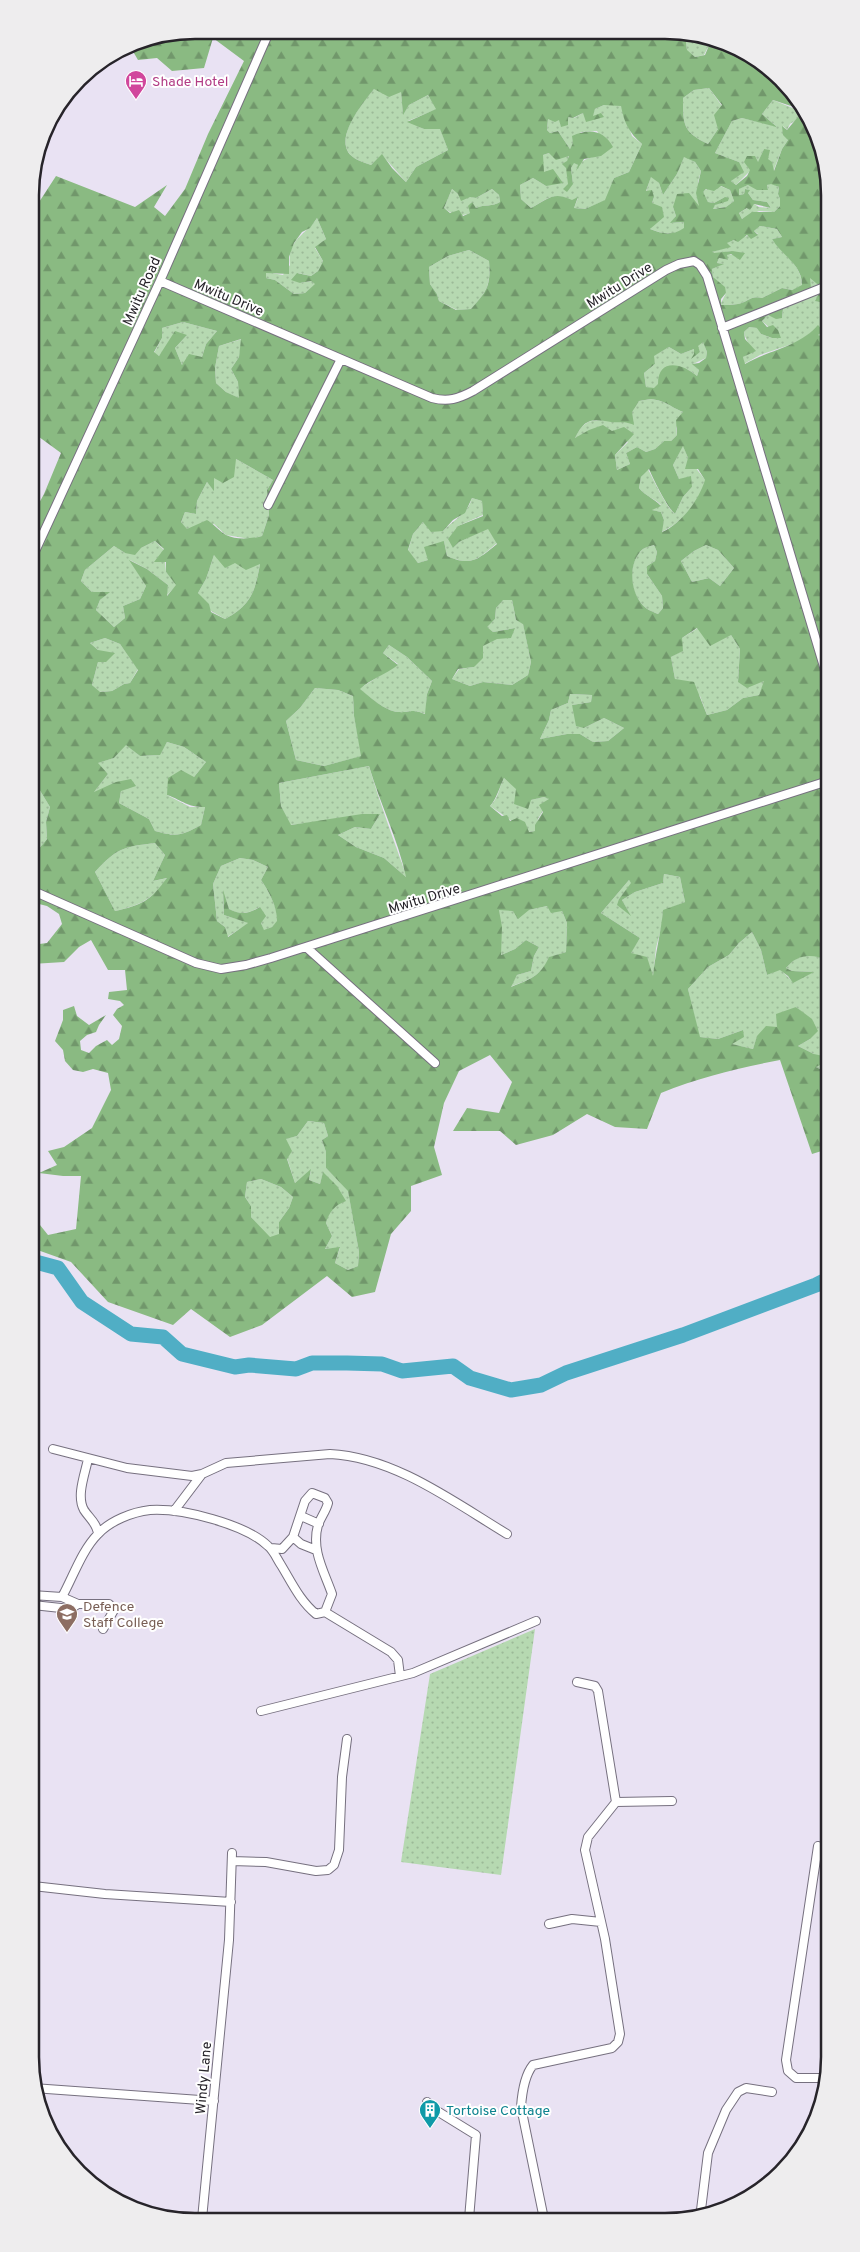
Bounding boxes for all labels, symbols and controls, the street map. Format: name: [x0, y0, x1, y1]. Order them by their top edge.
hotel icon: Shade Hotel: [124, 69, 148, 100]
place label: Shade Hotel: [152, 74, 228, 91]
street label: Mwitu Road: [120, 255, 165, 329]
street label: Mwitu Drive: [584, 259, 656, 313]
street label: Mwitu Drive: [191, 276, 266, 321]
street label: Mwitu Drive: [387, 880, 462, 918]
place label: Defence Staff College: [83, 1599, 164, 1632]
school or university icon: Defence Staff College: [55, 1602, 79, 1633]
street label: Windy Lane: [193, 2041, 216, 2115]
building icon: Tortoise Cottage: [418, 2098, 442, 2129]
place label: Tortoise Cottage: [446, 2103, 550, 2120]

